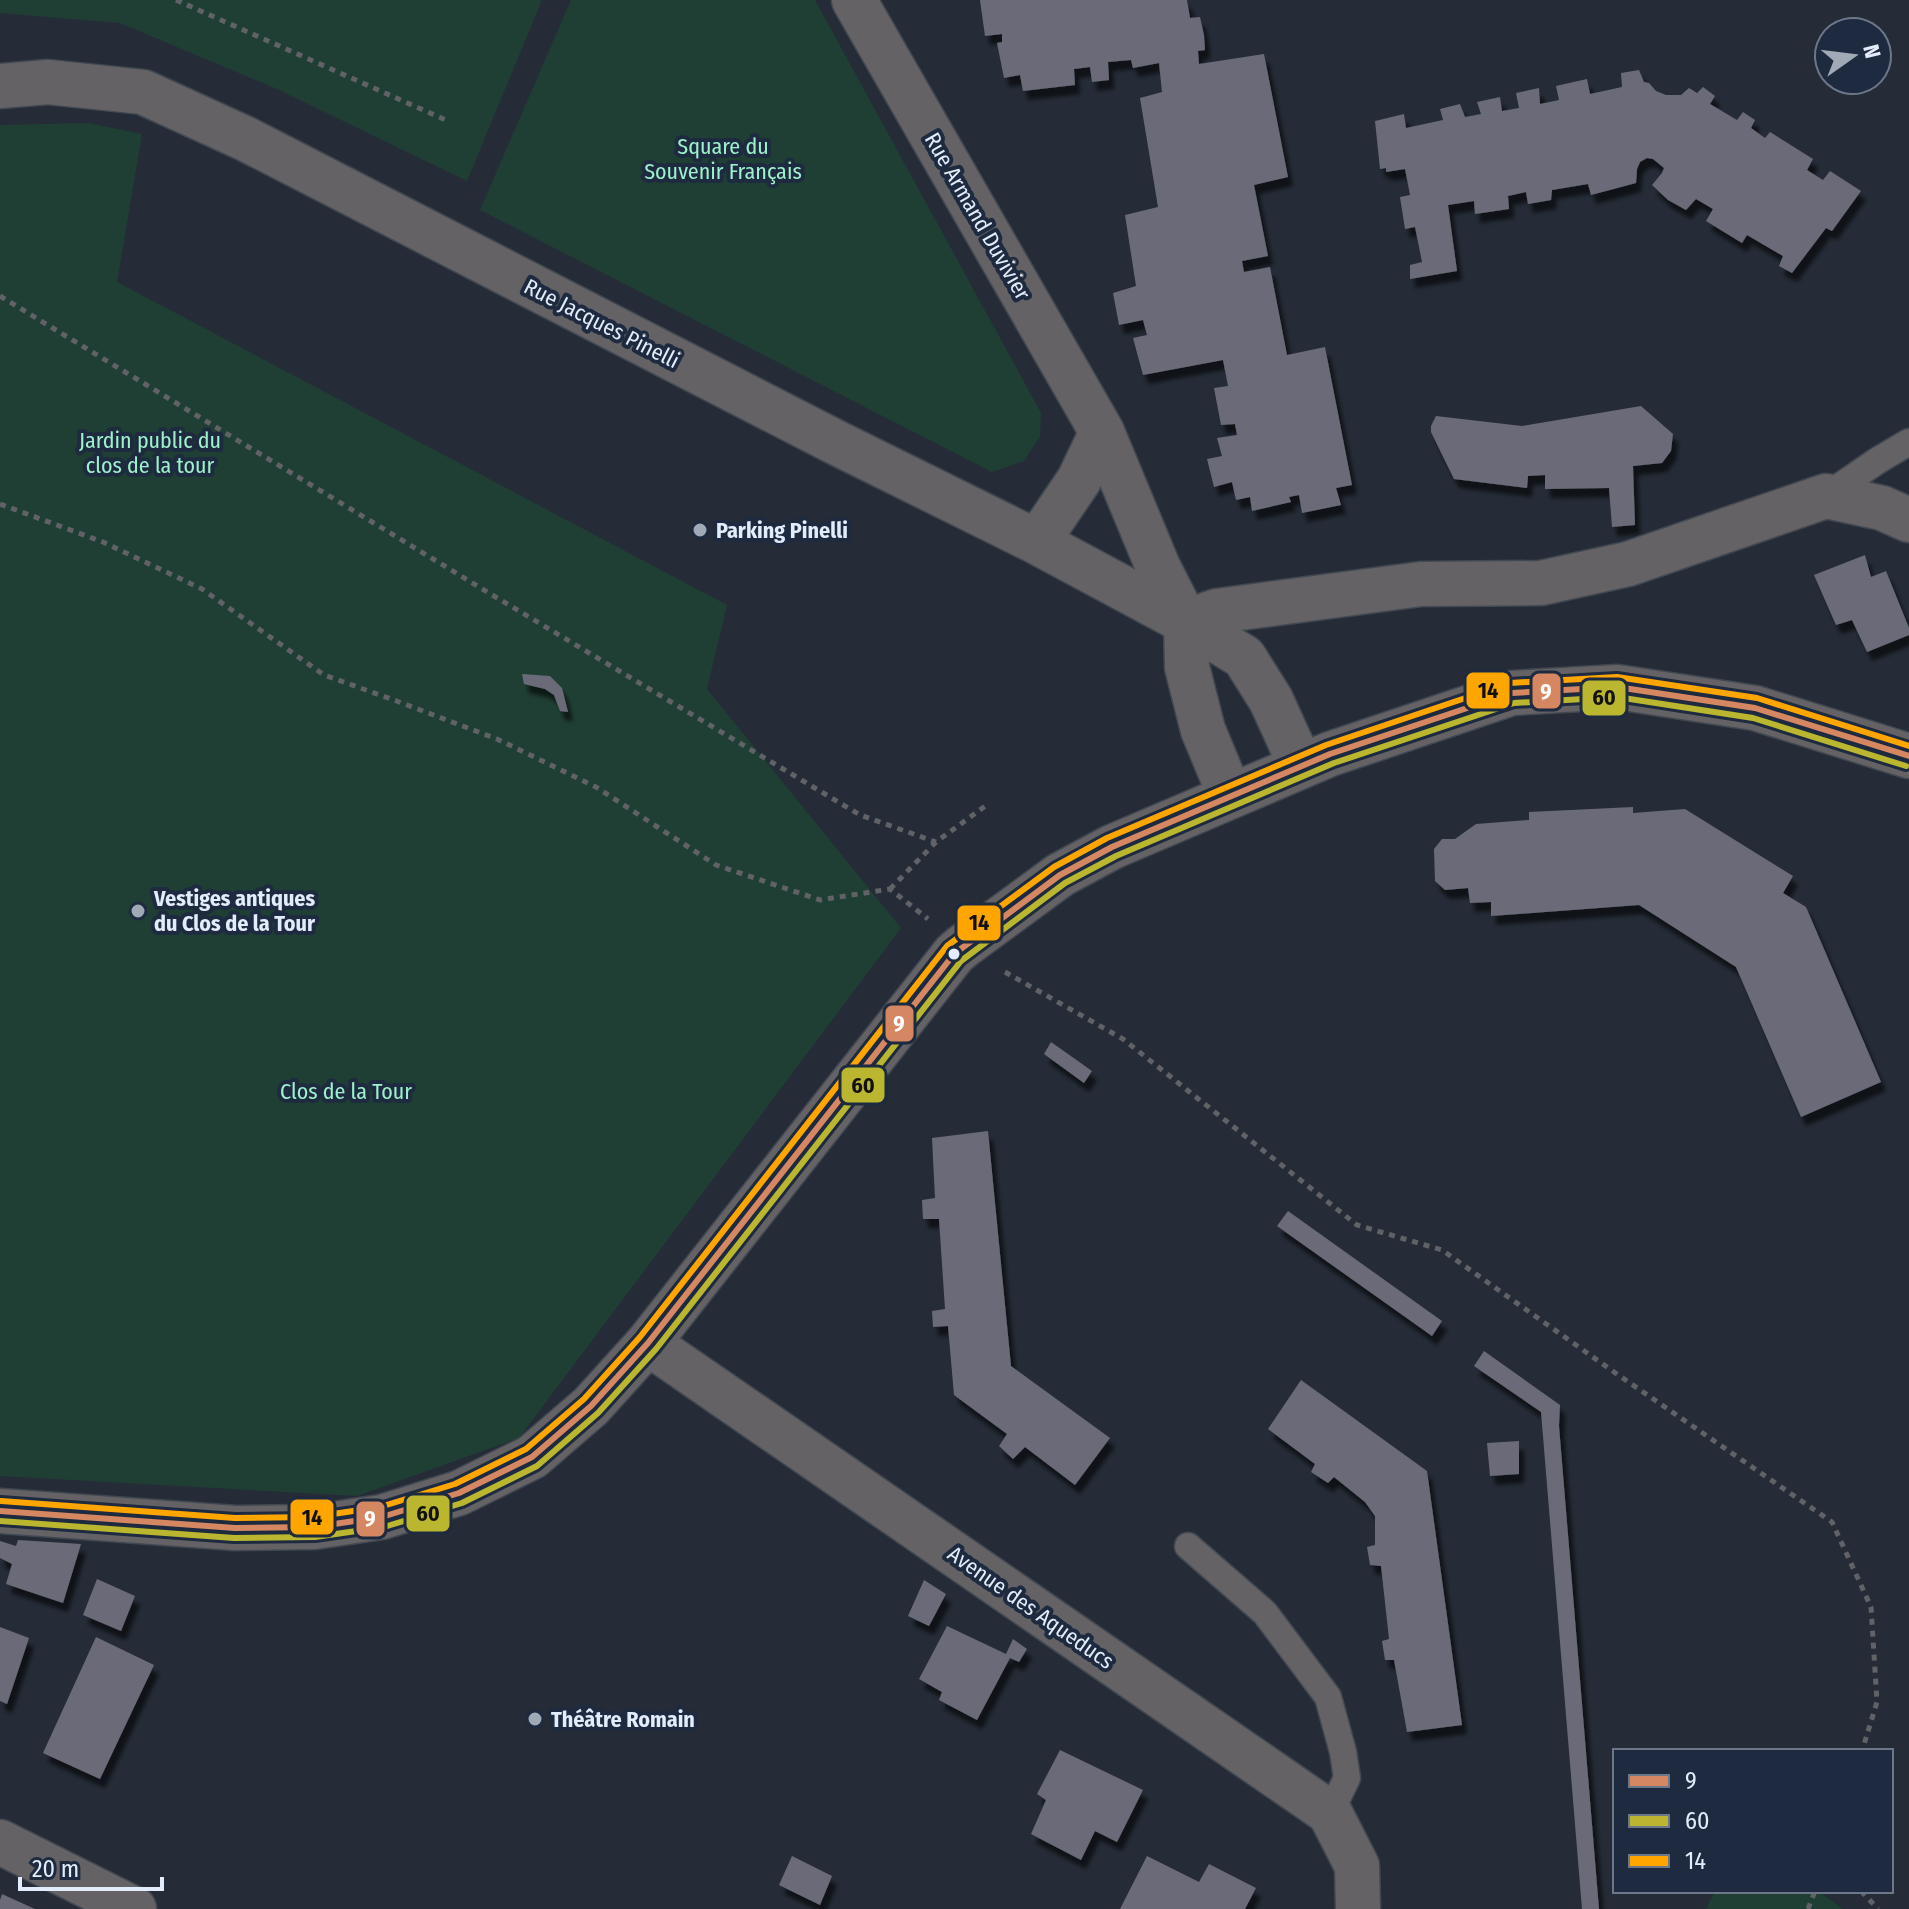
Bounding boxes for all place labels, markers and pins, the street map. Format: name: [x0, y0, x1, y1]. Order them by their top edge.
place label: Parking Pinelli: [716, 517, 848, 544]
marker: Parking Pinelli: [691, 521, 709, 539]
place label: Vestiges antiques du Clos de la Tour: [153, 885, 316, 937]
marker: Vestiges antiques du Clos de la Tour: [129, 902, 147, 920]
unlabelled marker: [946, 946, 962, 962]
place label: Théâtre Romain: [551, 1706, 695, 1733]
marker: Théâtre Romain: [526, 1710, 544, 1728]

